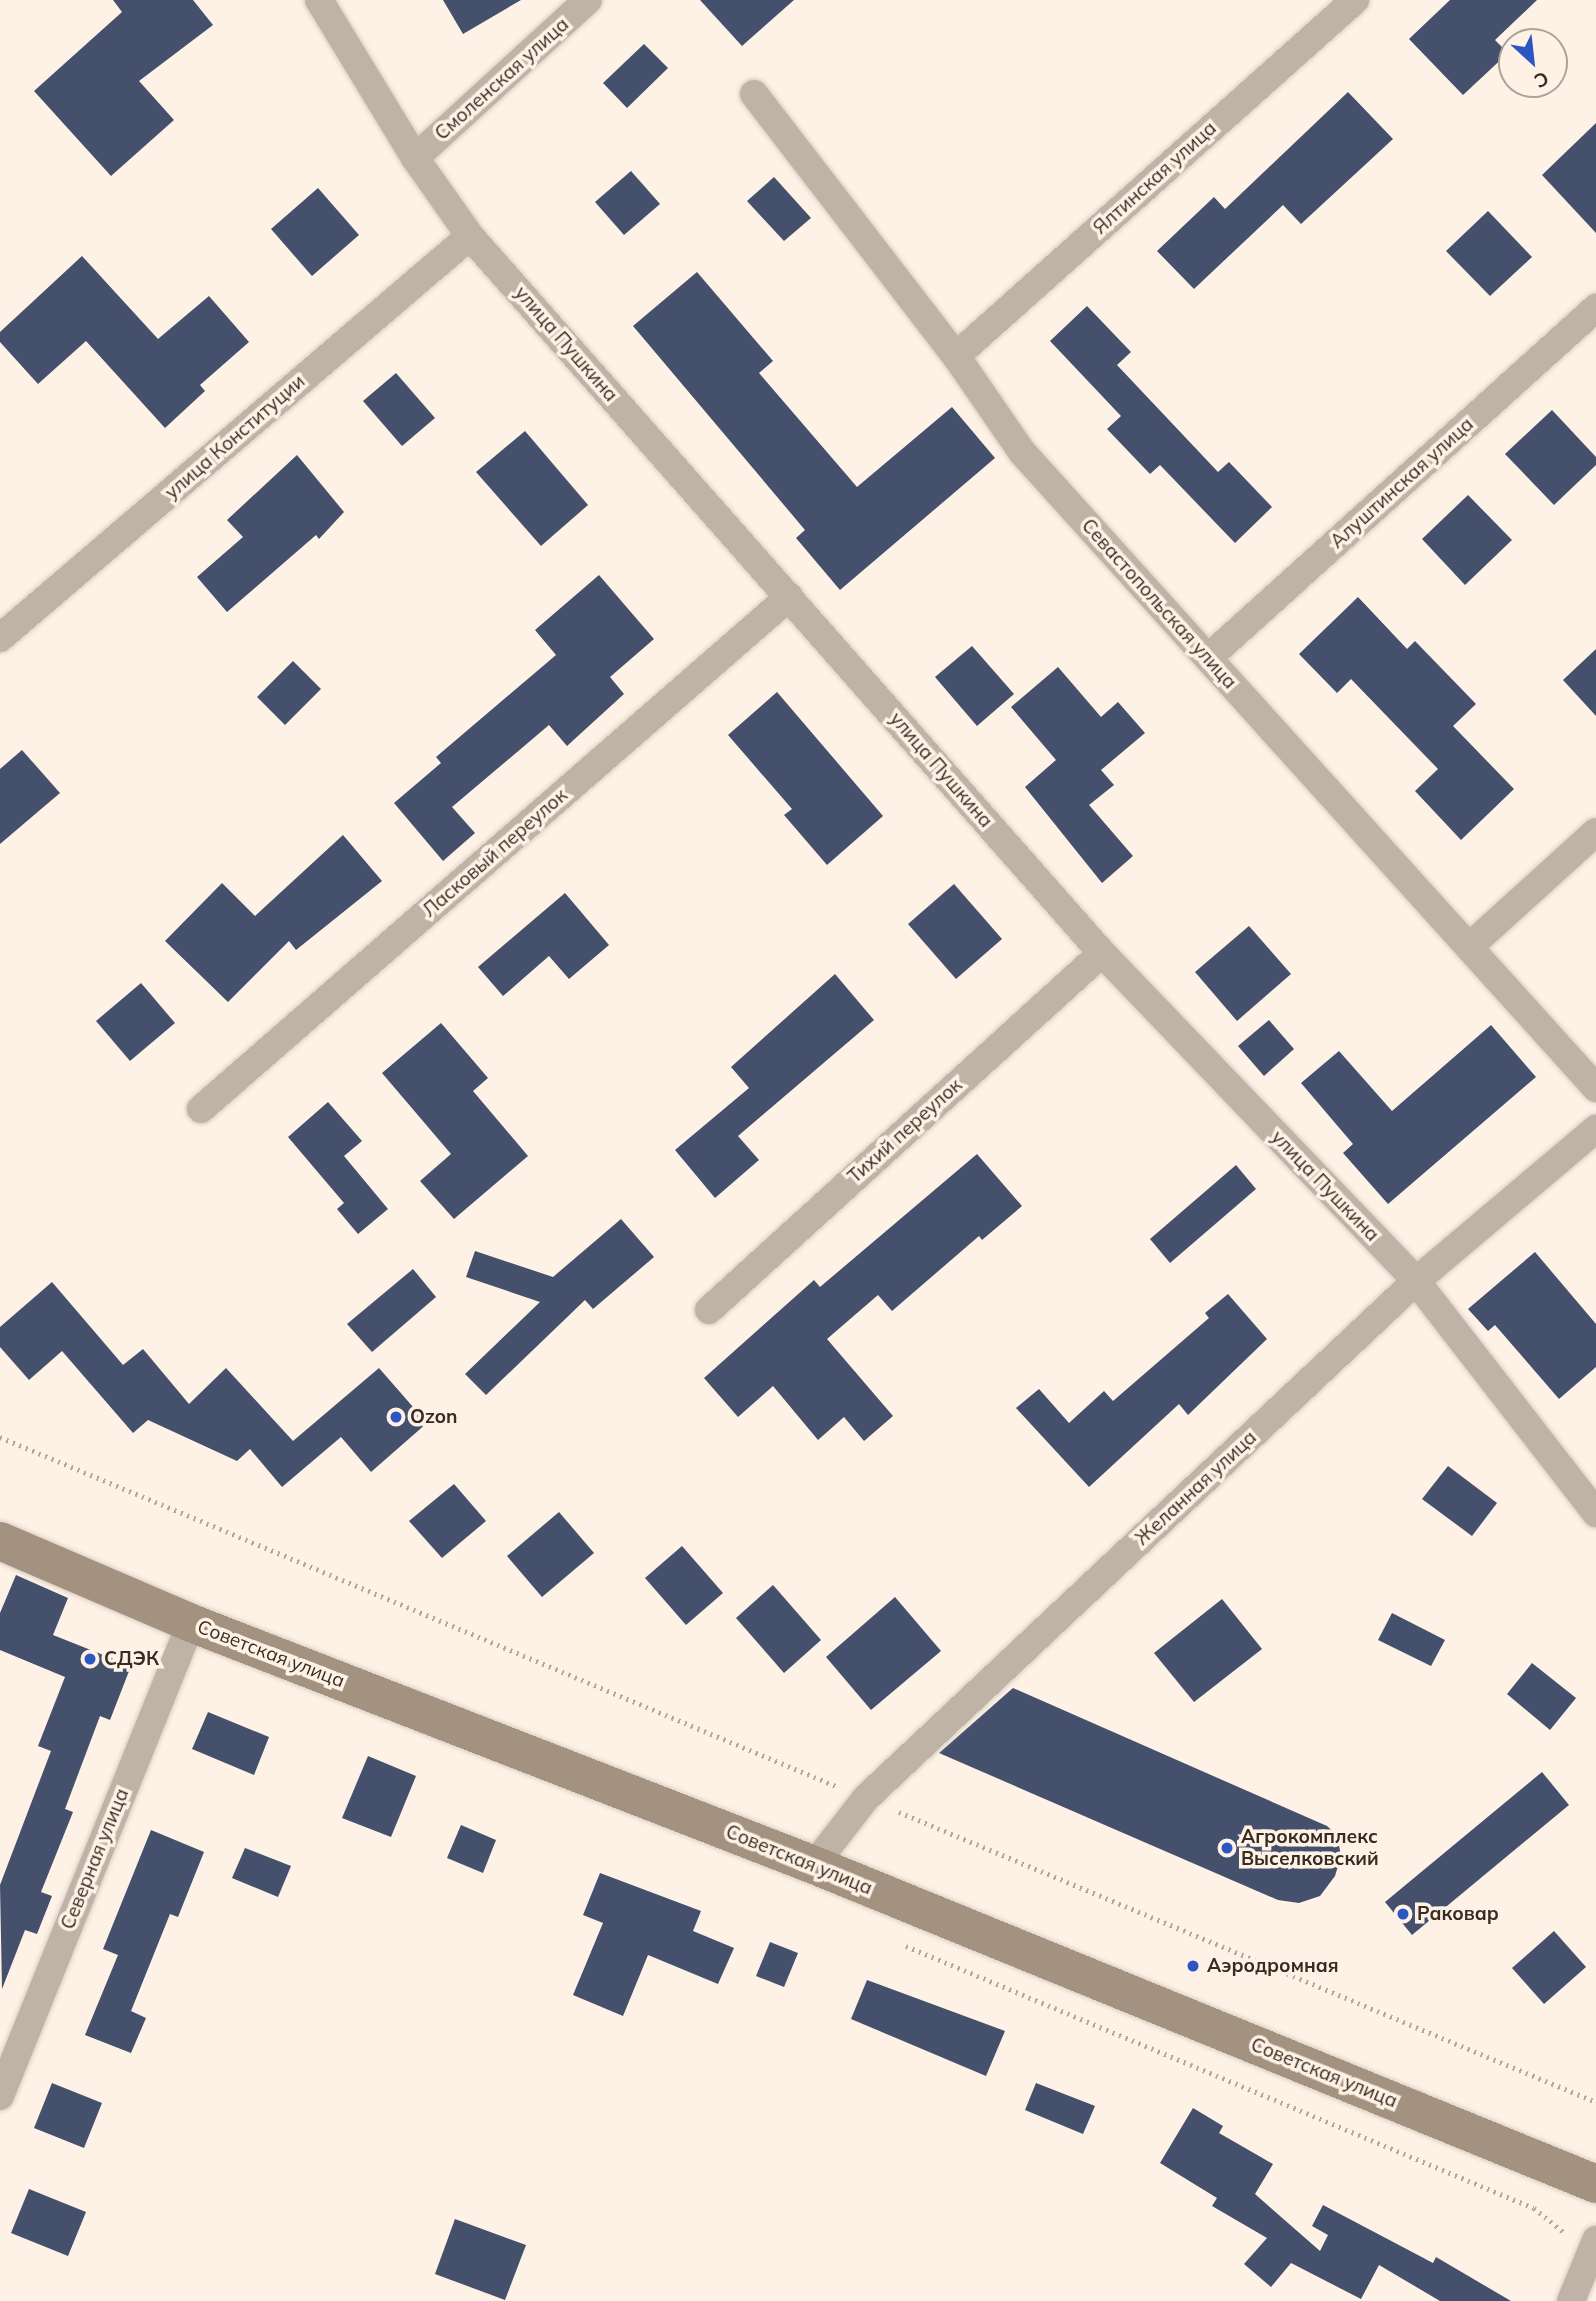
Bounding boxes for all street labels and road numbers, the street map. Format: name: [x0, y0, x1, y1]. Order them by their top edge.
street label: Смоленская улица: [431, 13, 573, 145]
street label: Ялтинская улица: [1089, 117, 1221, 239]
street label: улица Пушкина: [510, 282, 622, 406]
street label: улица Конституции: [160, 370, 310, 504]
street label: Алуштинская улица: [1326, 413, 1478, 553]
street label: Севастопольская улица: [1077, 514, 1241, 694]
street label: улица Пушкина: [885, 708, 997, 832]
street label: Ласковый переулок: [418, 784, 572, 922]
street label: Тихий переулок: [843, 1074, 967, 1188]
street label: улица Пушкина: [1266, 1126, 1384, 1246]
street label: Желанная улица: [1131, 1426, 1261, 1550]
street label: Советская улица: [194, 1615, 348, 1693]
street label: Северная улица: [56, 1785, 134, 1933]
street label: Советская улица: [723, 1820, 875, 1900]
street label: Советская улица: [1248, 2033, 1400, 2113]

